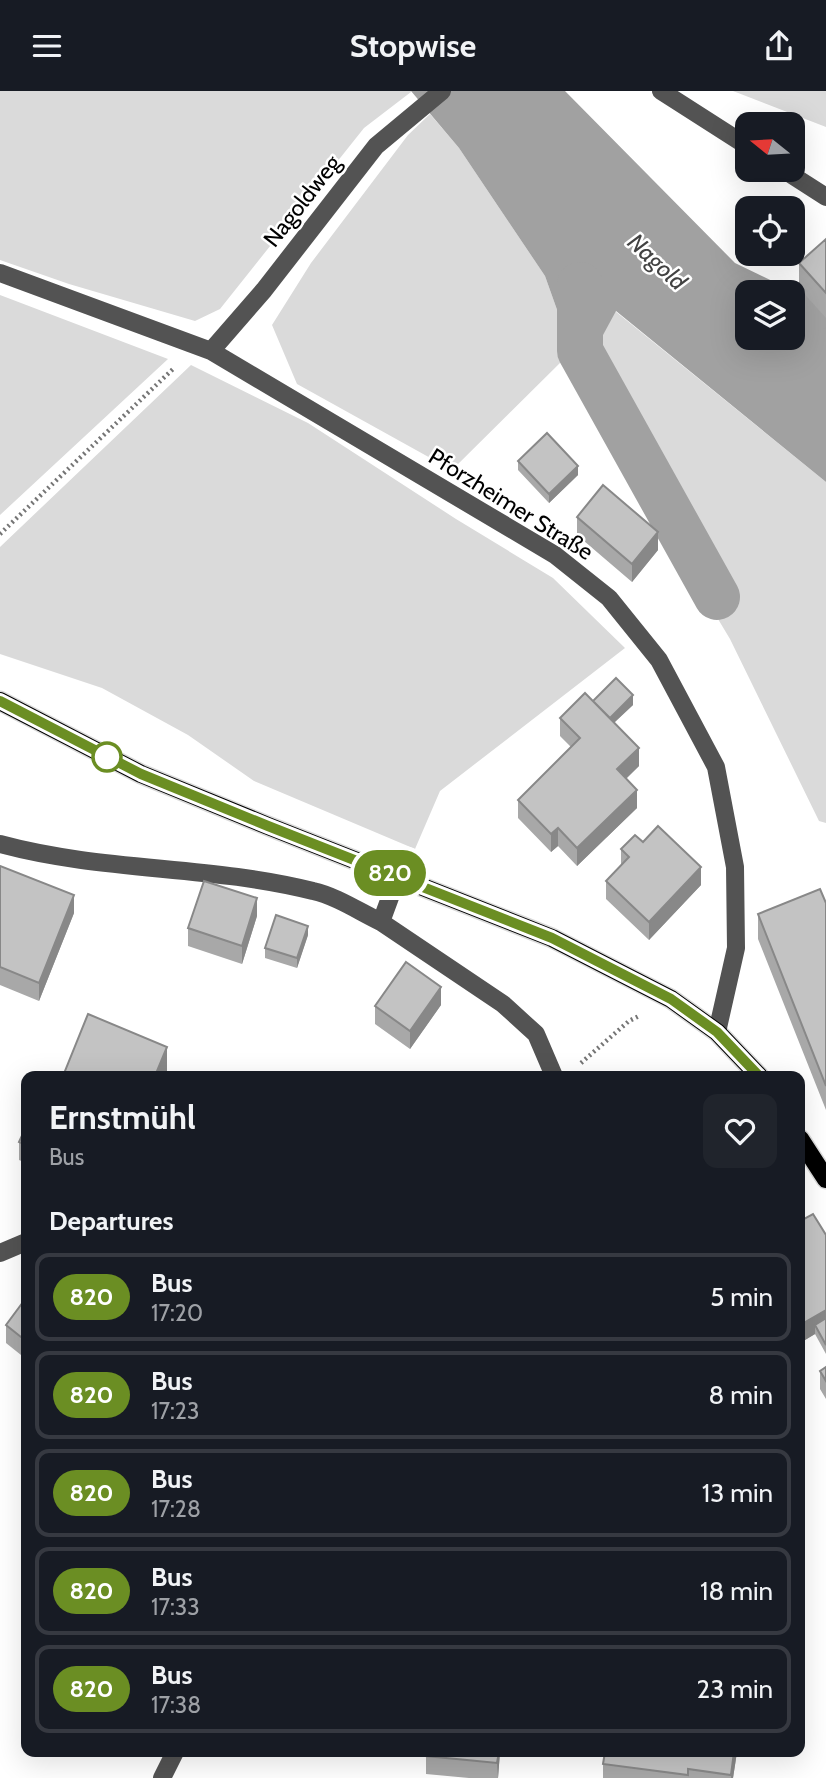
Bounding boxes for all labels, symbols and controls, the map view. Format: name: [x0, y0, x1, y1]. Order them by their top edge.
text: Stopwise: [350, 26, 476, 65]
icon: menu: [28, 27, 66, 65]
icon: share: [760, 27, 798, 65]
north arrow: [735, 112, 805, 182]
map controls: [735, 112, 805, 350]
street label: Nagoldweg: [257, 149, 347, 253]
button: locate: [735, 196, 805, 266]
water label: Nagold: [622, 227, 693, 296]
button: layers: [735, 280, 805, 350]
street label: Pforzheimer Straße: [424, 442, 599, 566]
unlabelled marker: [92, 742, 122, 772]
line badge: 820: [350, 850, 430, 896]
text: 820: [368, 858, 412, 887]
button: heart: [703, 1094, 777, 1168]
text: Ernstmühl: [49, 1097, 196, 1137]
text: Bus: [49, 1143, 84, 1171]
text: Departures: [49, 1205, 173, 1237]
text: Bus: [151, 1267, 192, 1299]
text: 5 min: [710, 1281, 773, 1313]
text: 820: [69, 1282, 114, 1311]
text: 17:20: [151, 1299, 203, 1327]
text: Bus: [151, 1365, 192, 1397]
text: 8 min: [709, 1379, 773, 1411]
text: 820: [69, 1380, 114, 1409]
text: 17:23: [151, 1397, 199, 1425]
text: Bus: [151, 1463, 192, 1495]
text: 13 min: [702, 1477, 773, 1509]
text: 820: [69, 1478, 114, 1507]
text: 17:28: [151, 1495, 201, 1523]
text: Bus: [151, 1561, 192, 1593]
text: 18 min: [700, 1575, 773, 1607]
text: 820: [69, 1576, 114, 1605]
text: 17:33: [151, 1593, 200, 1621]
text: Bus: [151, 1659, 192, 1691]
text: 23 min: [697, 1673, 773, 1705]
text: 820: [69, 1674, 114, 1703]
text: 17:38: [151, 1691, 201, 1719]

